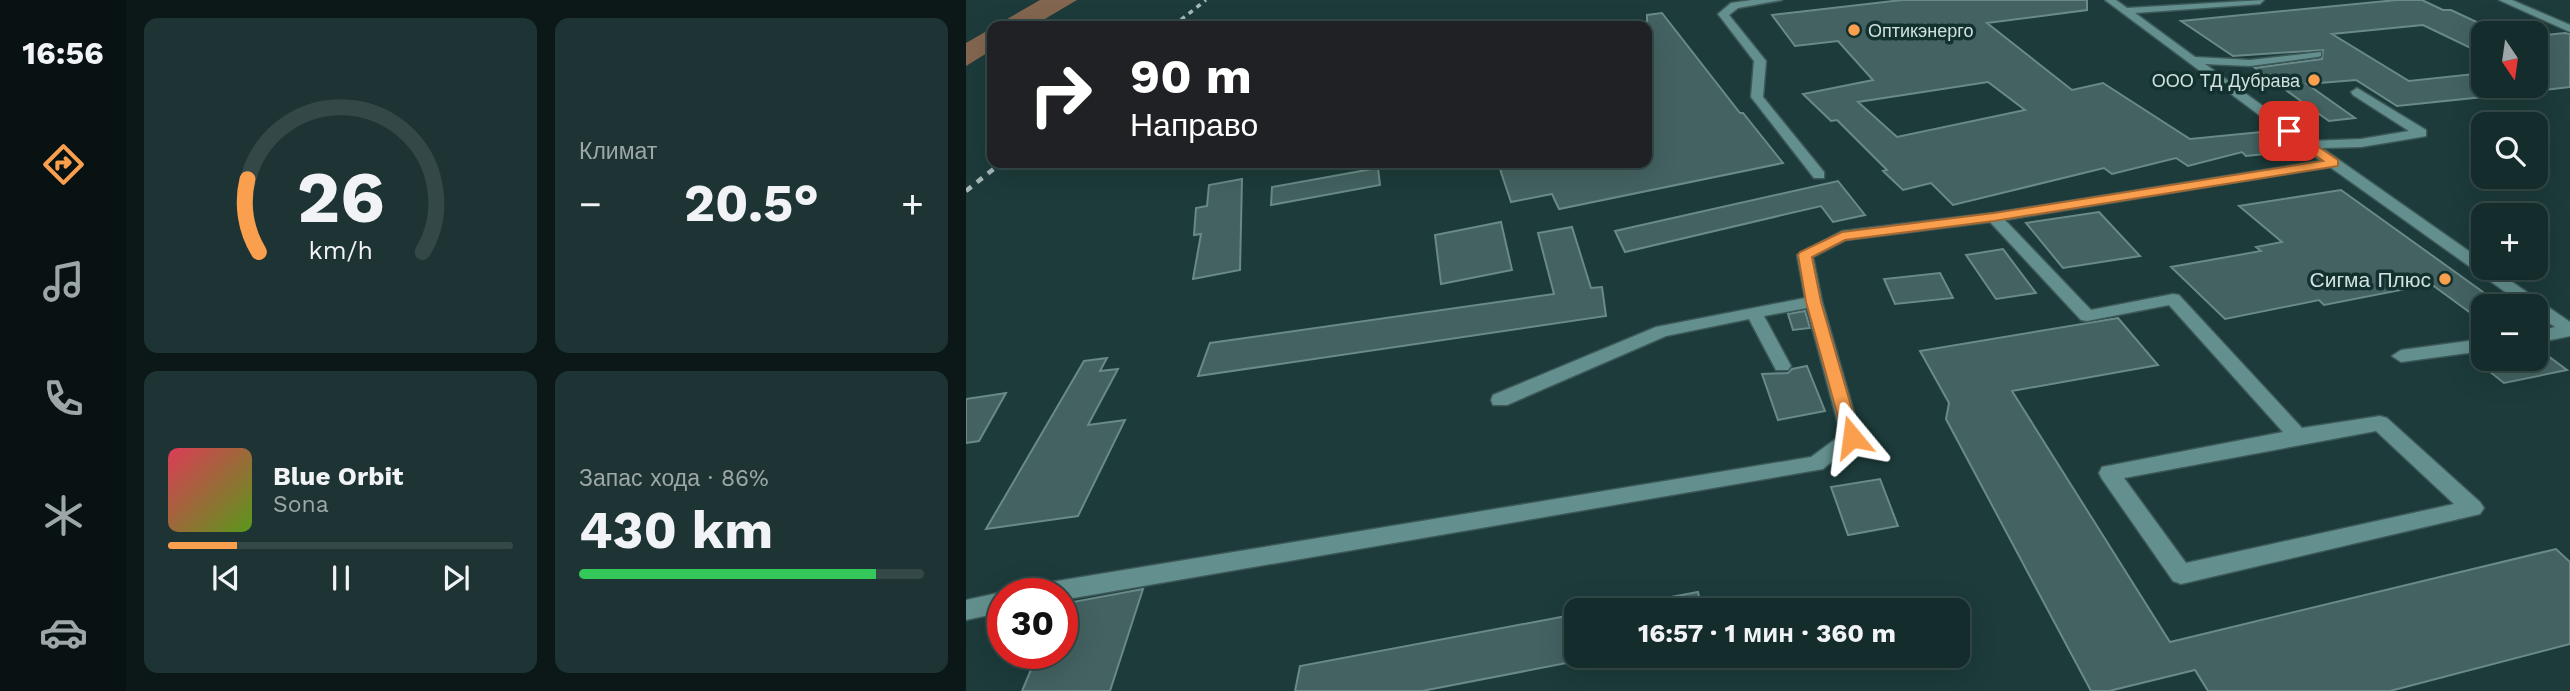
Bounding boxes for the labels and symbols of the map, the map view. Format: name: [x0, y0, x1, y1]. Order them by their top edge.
place label: Оптикэнерго: [1868, 20, 1973, 41]
north arrow: [2471, 21, 2548, 98]
marker: Оптикэнерго: [1846, 22, 1862, 38]
place label: ООО ТД Дубрава: [2152, 70, 2301, 91]
marker: ООО ТД Дубрава: [2306, 72, 2322, 88]
pin: [2259, 101, 2319, 161]
place label: Сигма Плюс: [2310, 267, 2431, 292]
marker: Сигма Плюс: [2437, 271, 2453, 287]
position arrow: [1815, 400, 1889, 474]
speed limit sign: 30: [987, 578, 1078, 669]

